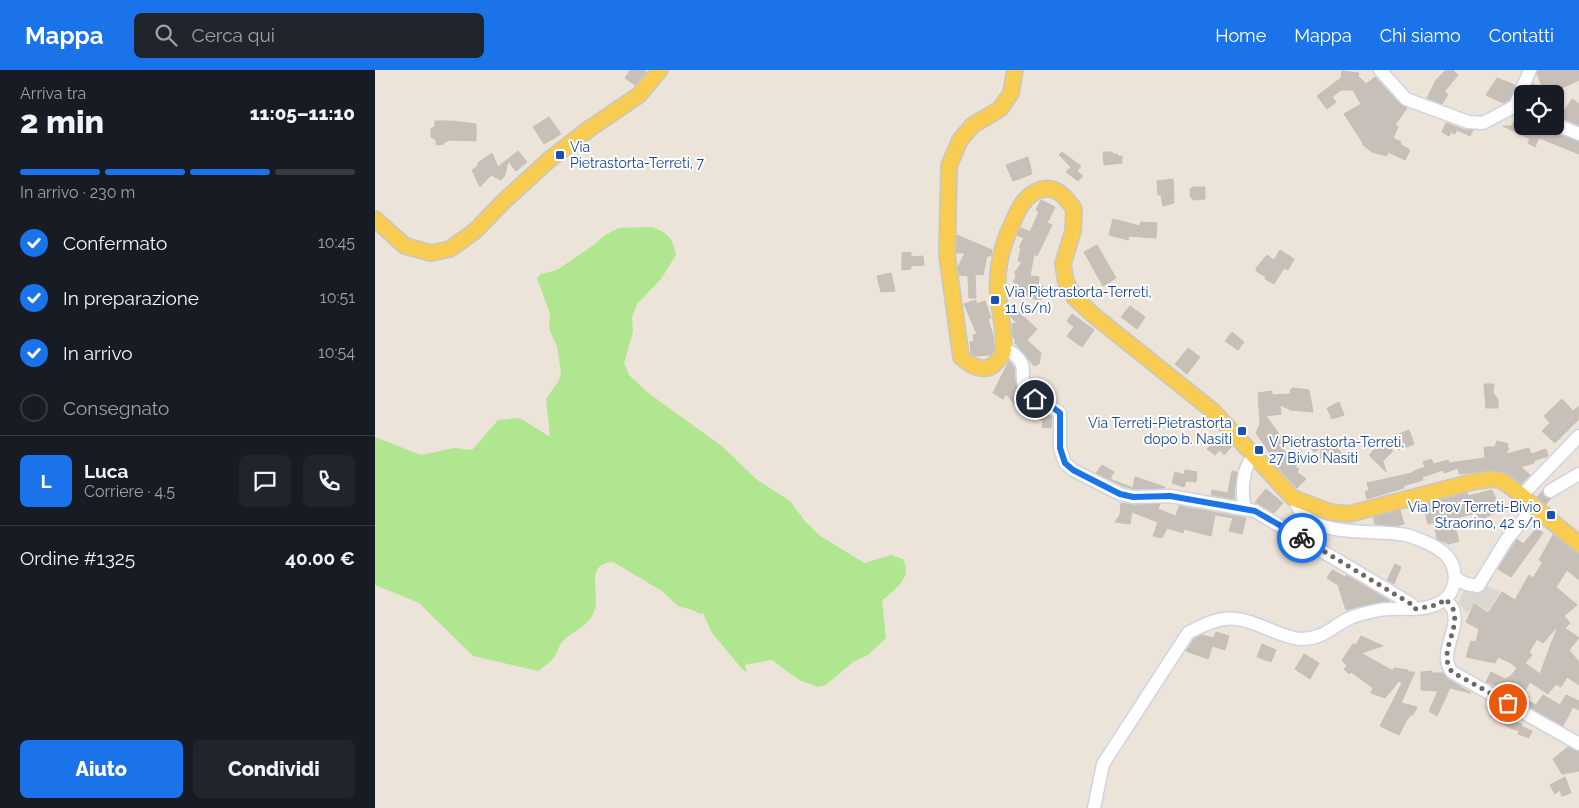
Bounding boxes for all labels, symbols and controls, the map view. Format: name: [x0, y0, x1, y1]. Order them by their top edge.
search box: [134, 13, 484, 58]
text: Mappa: [25, 21, 104, 50]
icon: search: [152, 21, 180, 49]
text: Cerca qui: [192, 24, 275, 46]
text: Home: [1215, 25, 1266, 46]
text: Mappa: [1294, 25, 1352, 46]
text: Chi siamo: [1380, 25, 1461, 46]
text: Contatti: [1489, 25, 1554, 46]
text: Arriva tra: [20, 84, 86, 103]
map controls: [1514, 85, 1564, 135]
button: locate: [1514, 85, 1564, 135]
text: 11:05–11:10: [250, 102, 355, 124]
text: 2 min: [20, 103, 104, 140]
place label: Via Pietrastorta-Terreti, 7: [570, 139, 704, 171]
marker: Via Pietrastorta-Terreti, 7: [554, 149, 566, 161]
text: In arrivo · 230 m: [20, 183, 135, 202]
icon: check: [20, 229, 48, 257]
text: Confermato: [63, 232, 167, 254]
text: 10:45: [318, 233, 355, 252]
icon: check: [20, 284, 48, 312]
place label: Via Pietrastorta-Terreti, 11 (s/n): [1005, 284, 1152, 316]
text: In preparazione: [63, 287, 199, 309]
text: 10:51: [320, 288, 355, 307]
marker: Via Pietrastorta-Terreti, 11 (s/n): [989, 294, 1001, 306]
icon: check: [20, 339, 48, 367]
text: In arrivo: [63, 342, 133, 364]
text: 10:54: [318, 343, 355, 362]
pin: [1014, 378, 1056, 420]
icon: home: [1021, 385, 1049, 413]
text: Consegnato: [63, 397, 169, 419]
place label: Via Terreti-Pietrastorta dopo b. Nasiti: [1088, 415, 1232, 447]
marker: Via Terreti-Pietrastorta dopo b. Nasiti: [1236, 425, 1248, 437]
place label: V Pietrastorta-Terreti, 27 Bivio Nasiti: [1269, 434, 1404, 466]
marker: V Pietrastorta-Terreti, 27 Bivio Nasiti: [1253, 444, 1265, 456]
button: chat: [239, 455, 291, 507]
button: phone: [303, 455, 355, 507]
text: Luca: [84, 460, 128, 482]
text: L: [40, 470, 52, 492]
text: Corriere · 4.5: [84, 482, 175, 501]
place label: Via Prov Terreti-Bivio Straorino, 42 s/n: [1408, 499, 1541, 531]
marker: Via Prov Terreti-Bivio Straorino, 42 s/n: [1545, 509, 1557, 521]
courier: [1277, 513, 1327, 563]
icon: bike: [1288, 524, 1316, 552]
text: Ordine #1325: [20, 547, 135, 569]
text: 40.00 €: [285, 547, 355, 569]
pin: [1487, 682, 1529, 724]
icon: bag: [1494, 689, 1522, 717]
button: Aiuto: [20, 740, 183, 798]
button: Condividi: [193, 740, 355, 798]

